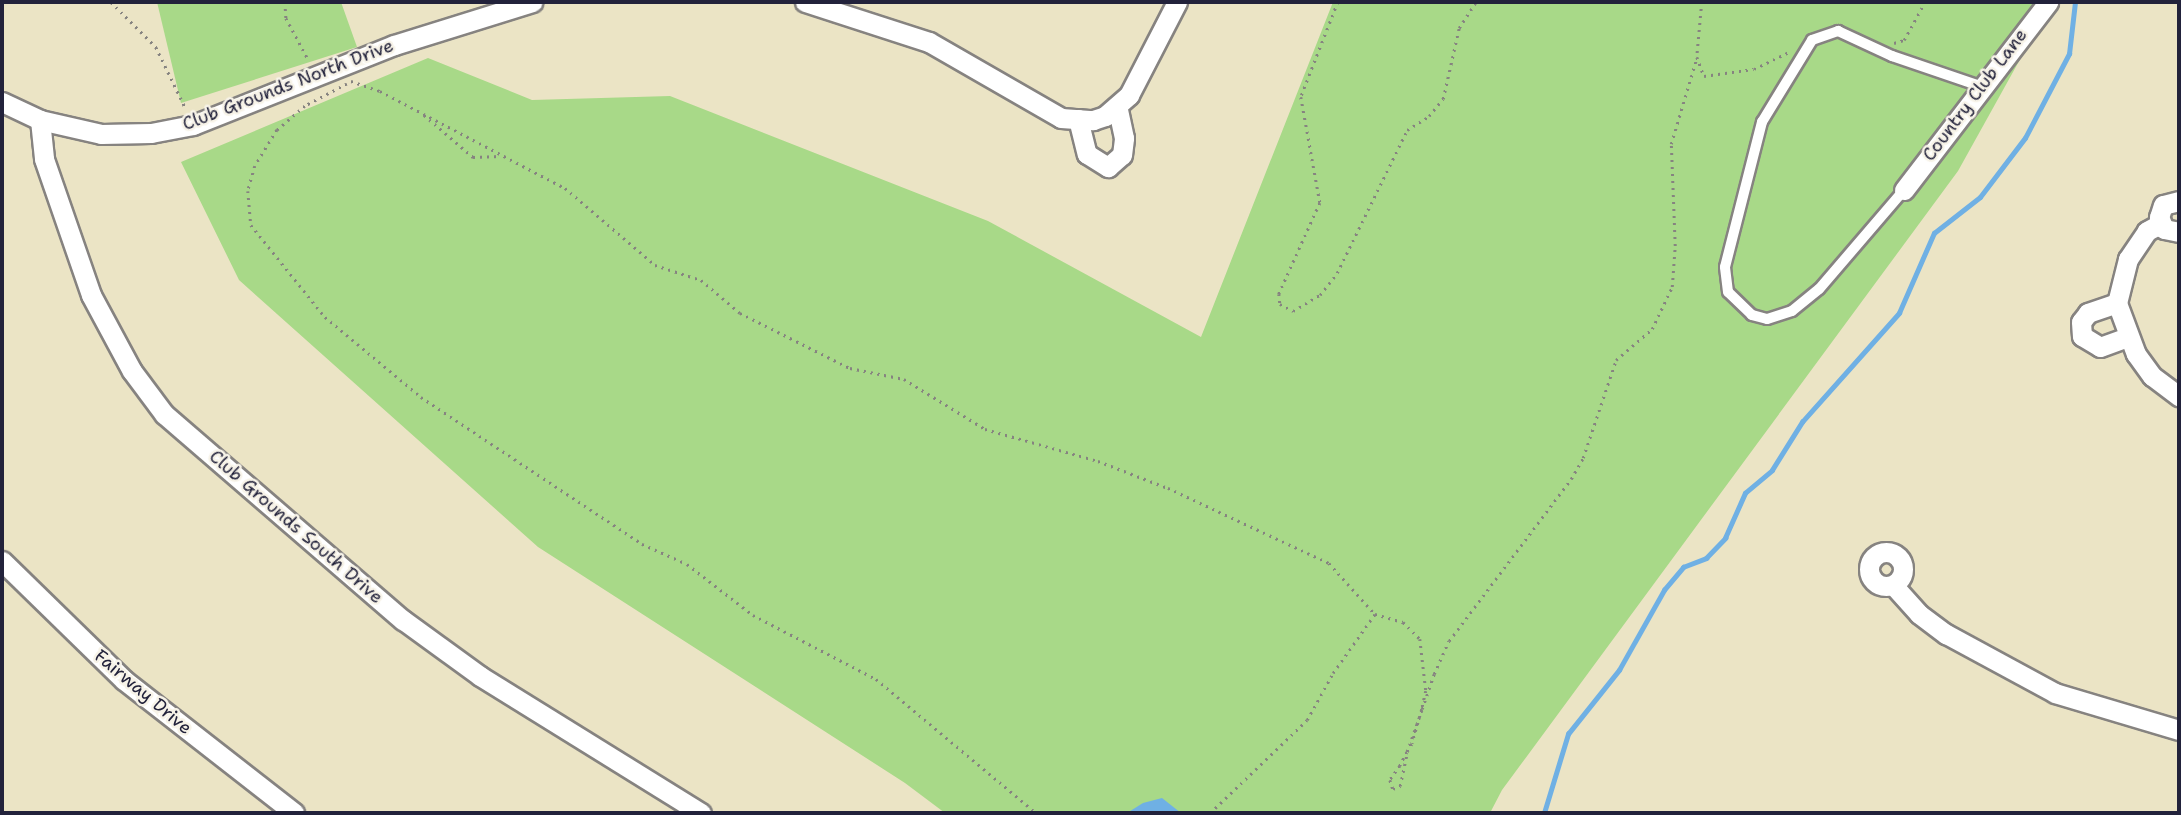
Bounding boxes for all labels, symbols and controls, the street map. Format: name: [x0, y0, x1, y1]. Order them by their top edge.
street label: Country Club Lane: [1918, 25, 2032, 165]
street label: Club Grounds North Drive: [179, 35, 397, 135]
street label: Club Grounds South Drive: [205, 446, 387, 608]
street label: Fairway Drive: [90, 645, 196, 739]

